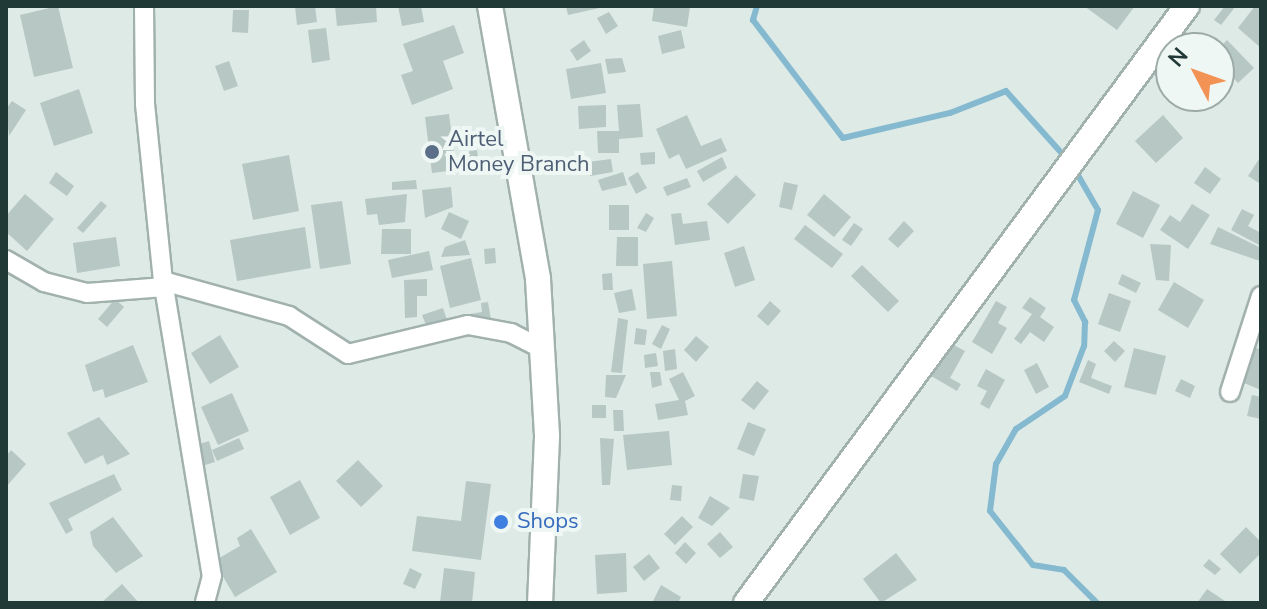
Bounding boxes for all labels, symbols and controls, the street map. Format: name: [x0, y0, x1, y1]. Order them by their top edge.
north arrow: [1155, 32, 1235, 112]
text: N: [1162, 42, 1195, 74]
place label: Airtel Money Branch: [448, 126, 590, 178]
marker: Airtel Money Branch: [423, 143, 441, 161]
place label: Shops: [517, 509, 579, 535]
marker: Shops: [492, 513, 510, 531]

